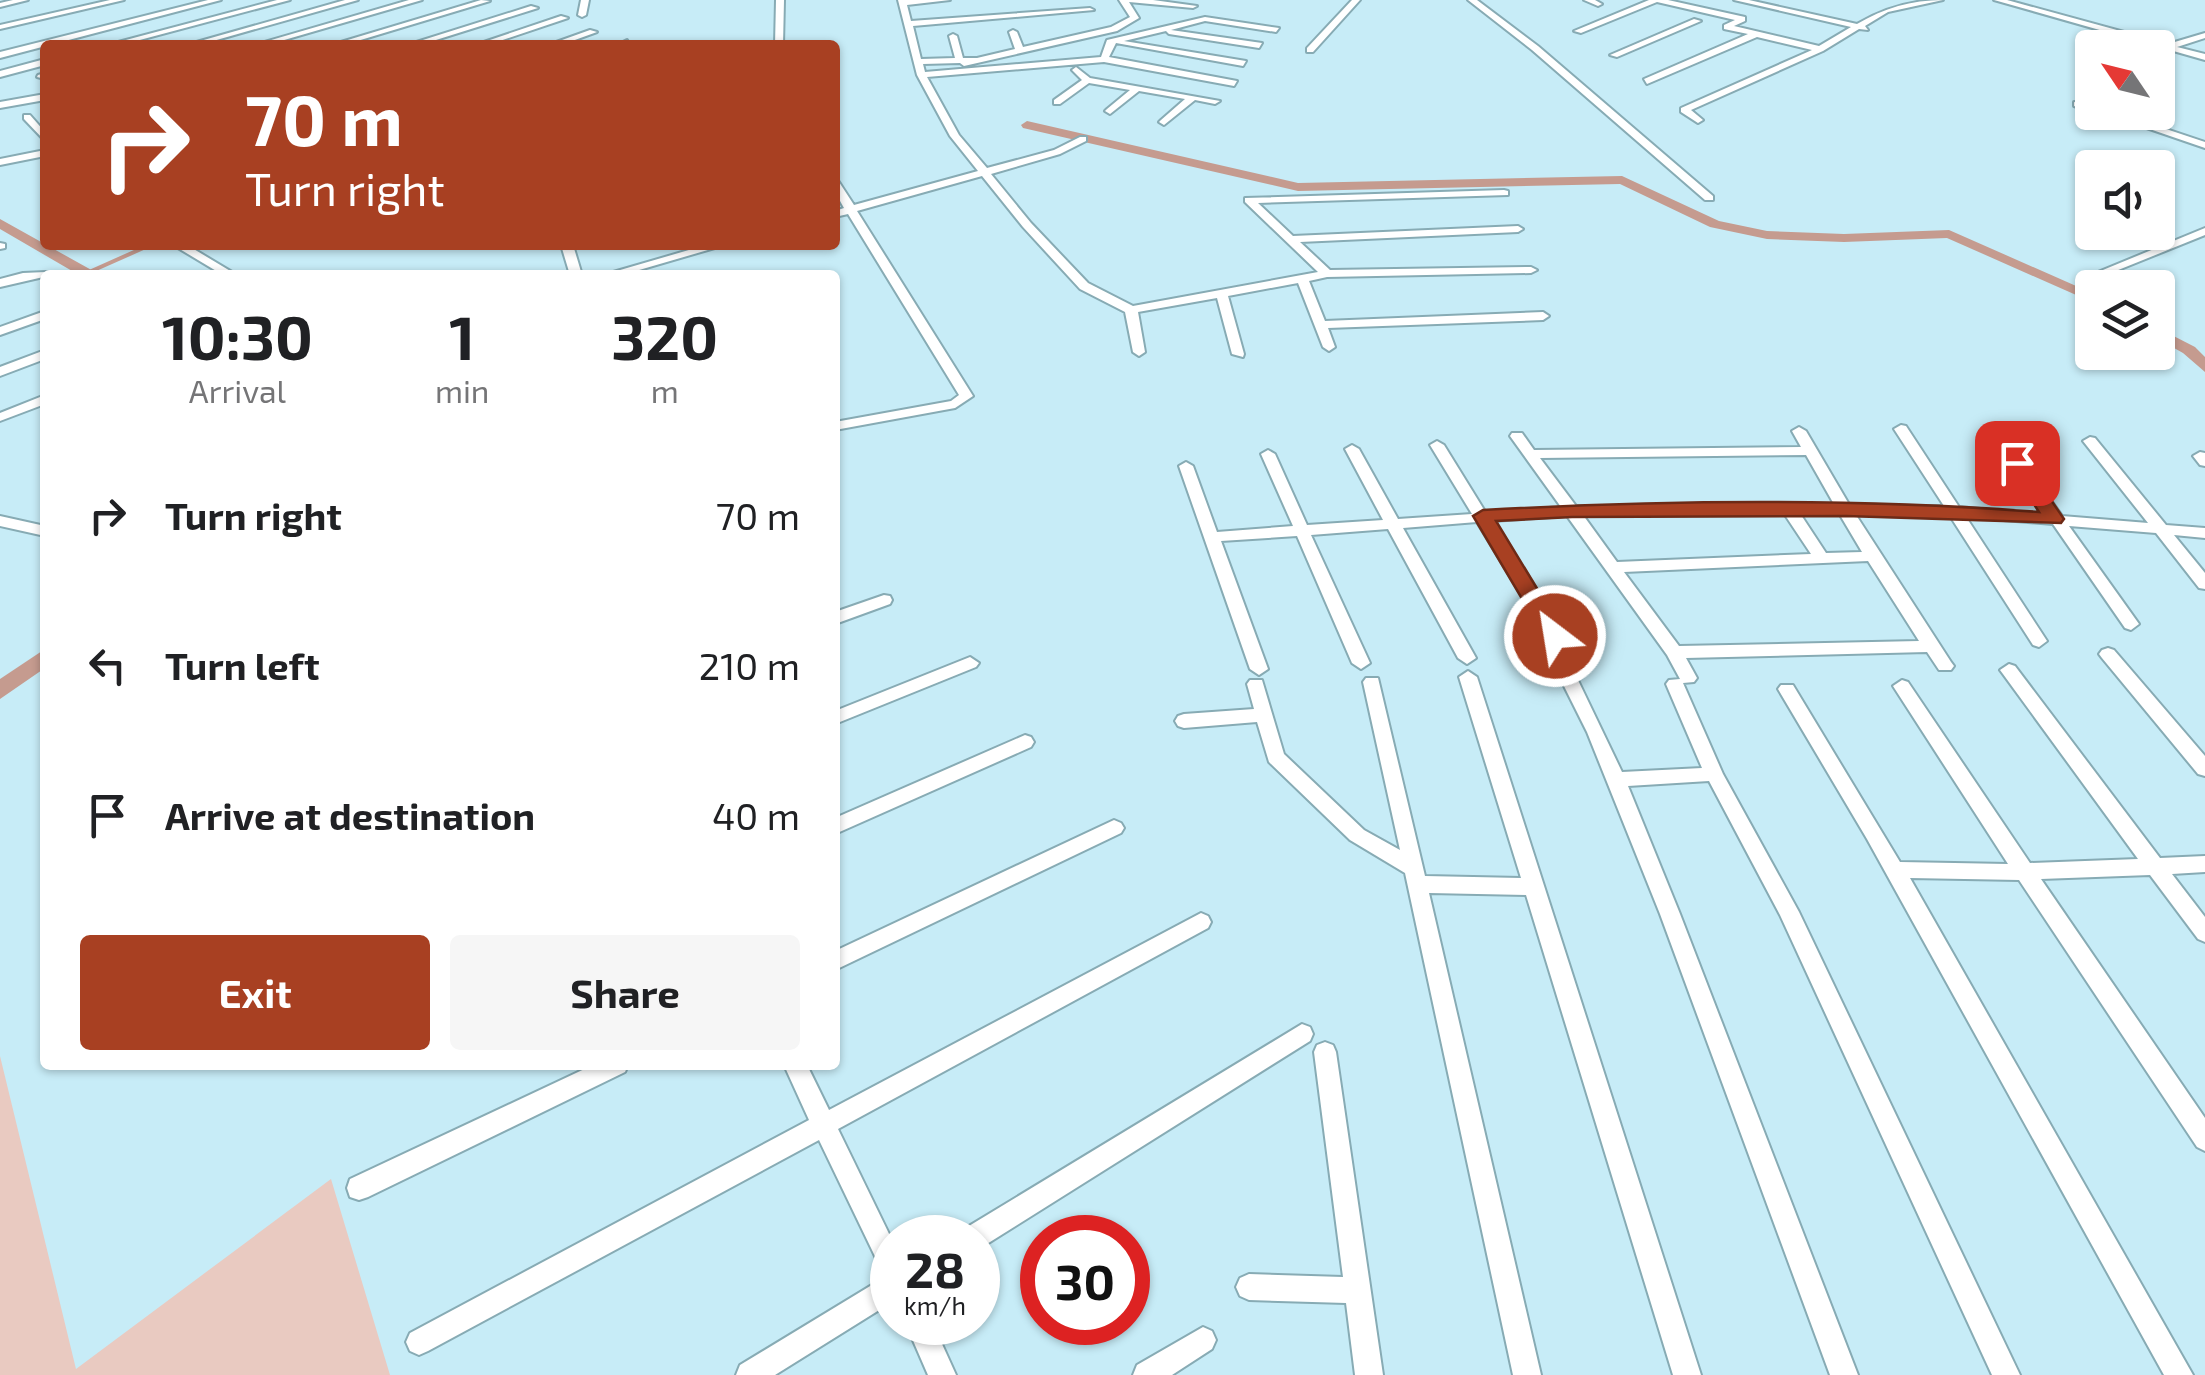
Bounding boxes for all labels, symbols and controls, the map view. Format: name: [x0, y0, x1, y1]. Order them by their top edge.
north arrow: [2075, 30, 2175, 130]
map controls: [2075, 30, 2175, 370]
text: 70 m: [245, 76, 403, 160]
icon: right: [80, 80, 210, 210]
button: sound: [2075, 150, 2175, 250]
text: Turn right: [245, 161, 445, 215]
button: layers: [2075, 270, 2175, 370]
text: 10:30: [162, 300, 313, 372]
text: 1: [449, 300, 475, 372]
text: 320: [611, 300, 718, 372]
text: Arrival: [189, 371, 286, 409]
text: min: [435, 371, 489, 409]
text: m: [651, 371, 679, 409]
pin: [1975, 421, 2060, 506]
icon: arrive: [1990, 436, 2045, 491]
icon: right: [80, 488, 135, 543]
text: Turn right: [165, 492, 342, 538]
text: 70 m: [716, 492, 800, 538]
position arrow: [1503, 584, 1607, 688]
icon: left: [80, 638, 135, 693]
text: Turn left: [165, 642, 320, 688]
text: 210 m: [699, 642, 800, 688]
icon: arrive: [80, 788, 135, 843]
text: Arrive at destination: [165, 792, 535, 838]
text: 40 m: [712, 792, 800, 838]
button: Exit: [80, 935, 430, 1050]
button: Share: [450, 935, 800, 1050]
speed limit sign: 30: [1020, 1215, 1150, 1345]
text: 28: [905, 1238, 965, 1298]
text: km/h: [904, 1290, 966, 1320]

